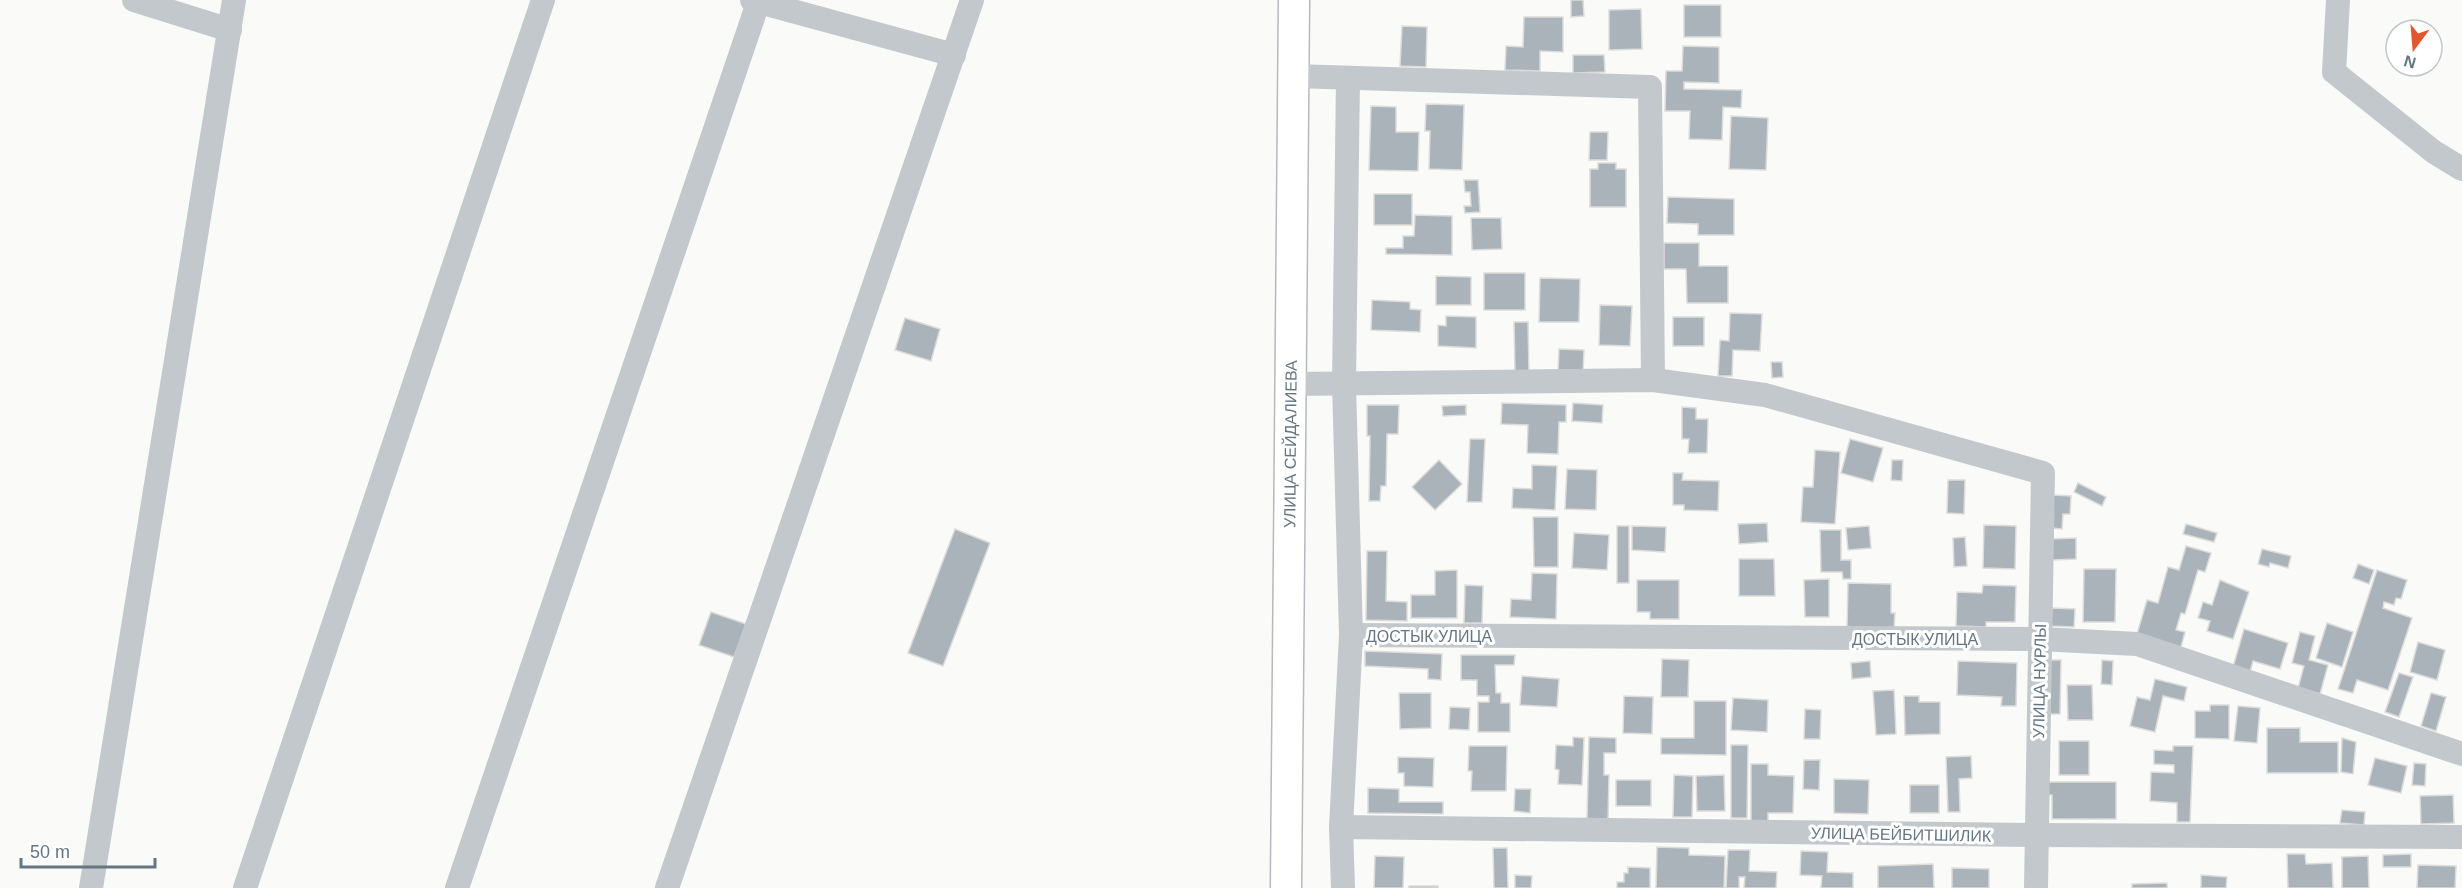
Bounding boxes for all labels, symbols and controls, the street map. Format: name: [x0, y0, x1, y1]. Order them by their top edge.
north arrow: [2384, 18, 2444, 78]
text: N: [2402, 52, 2418, 72]
street label: УЛИЦА СЕЙДАЛИЕВА: [1281, 360, 1300, 528]
street label: УЛИЦА НУРЛЫ: [2030, 623, 2049, 739]
street label: ДОСТЫК УЛИЦА: [1366, 628, 1492, 645]
street label: ДОСТЫК УЛИЦА: [1852, 631, 1978, 648]
street label: УЛИЦА БЕЙБИТШИЛИК: [1811, 823, 1992, 845]
scale bar: [21, 831, 154, 869]
text: 50 m: [30, 842, 70, 862]

